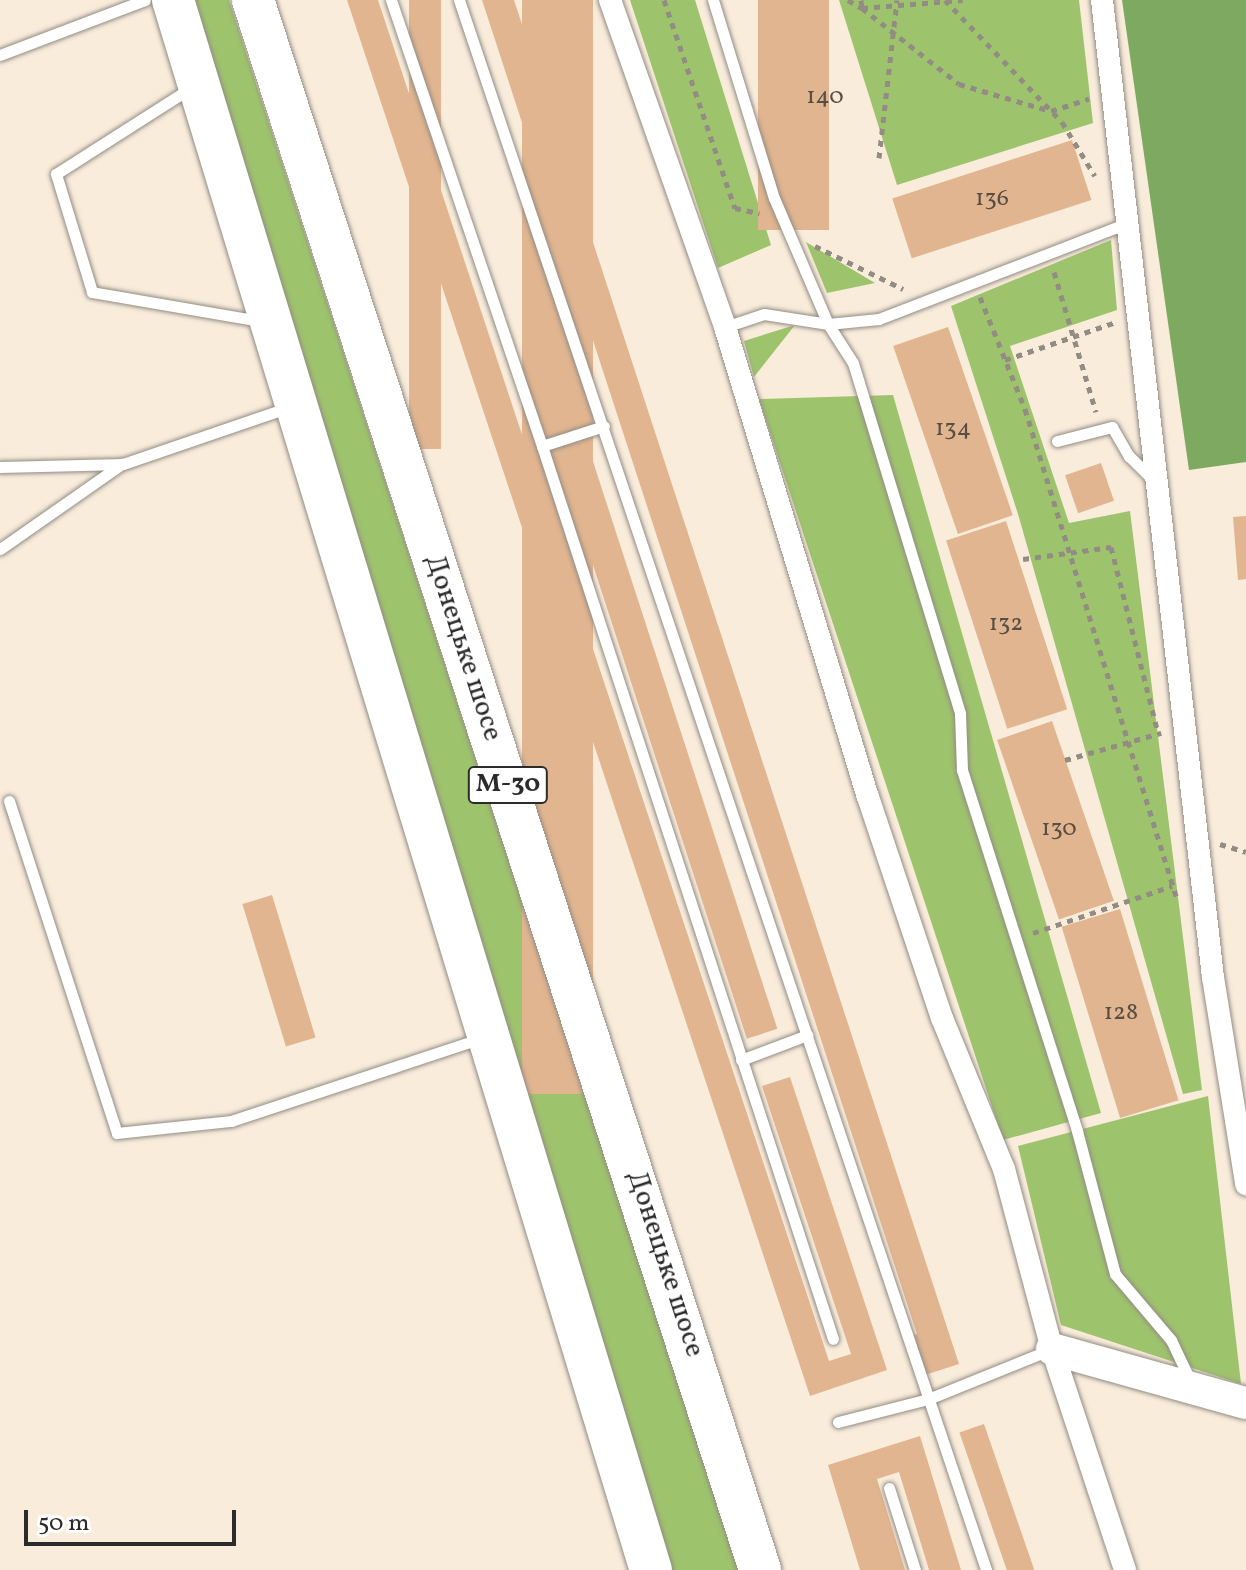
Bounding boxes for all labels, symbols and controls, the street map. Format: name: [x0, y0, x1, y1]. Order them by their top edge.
house number: 140: [806, 84, 844, 112]
house number: 136: [975, 186, 1009, 214]
house number: 134: [935, 416, 971, 444]
street label: Донецьке шосе: [417, 551, 509, 745]
house number: 132: [989, 611, 1023, 639]
road number: М-30: [466, 763, 550, 807]
house number: 130: [1041, 816, 1077, 844]
house number: 128: [1104, 1000, 1138, 1028]
street label: Донецьке шосе: [619, 1167, 711, 1361]
scale bar: [28, 1494, 240, 1544]
text: 50 m: [38, 1507, 90, 1541]

